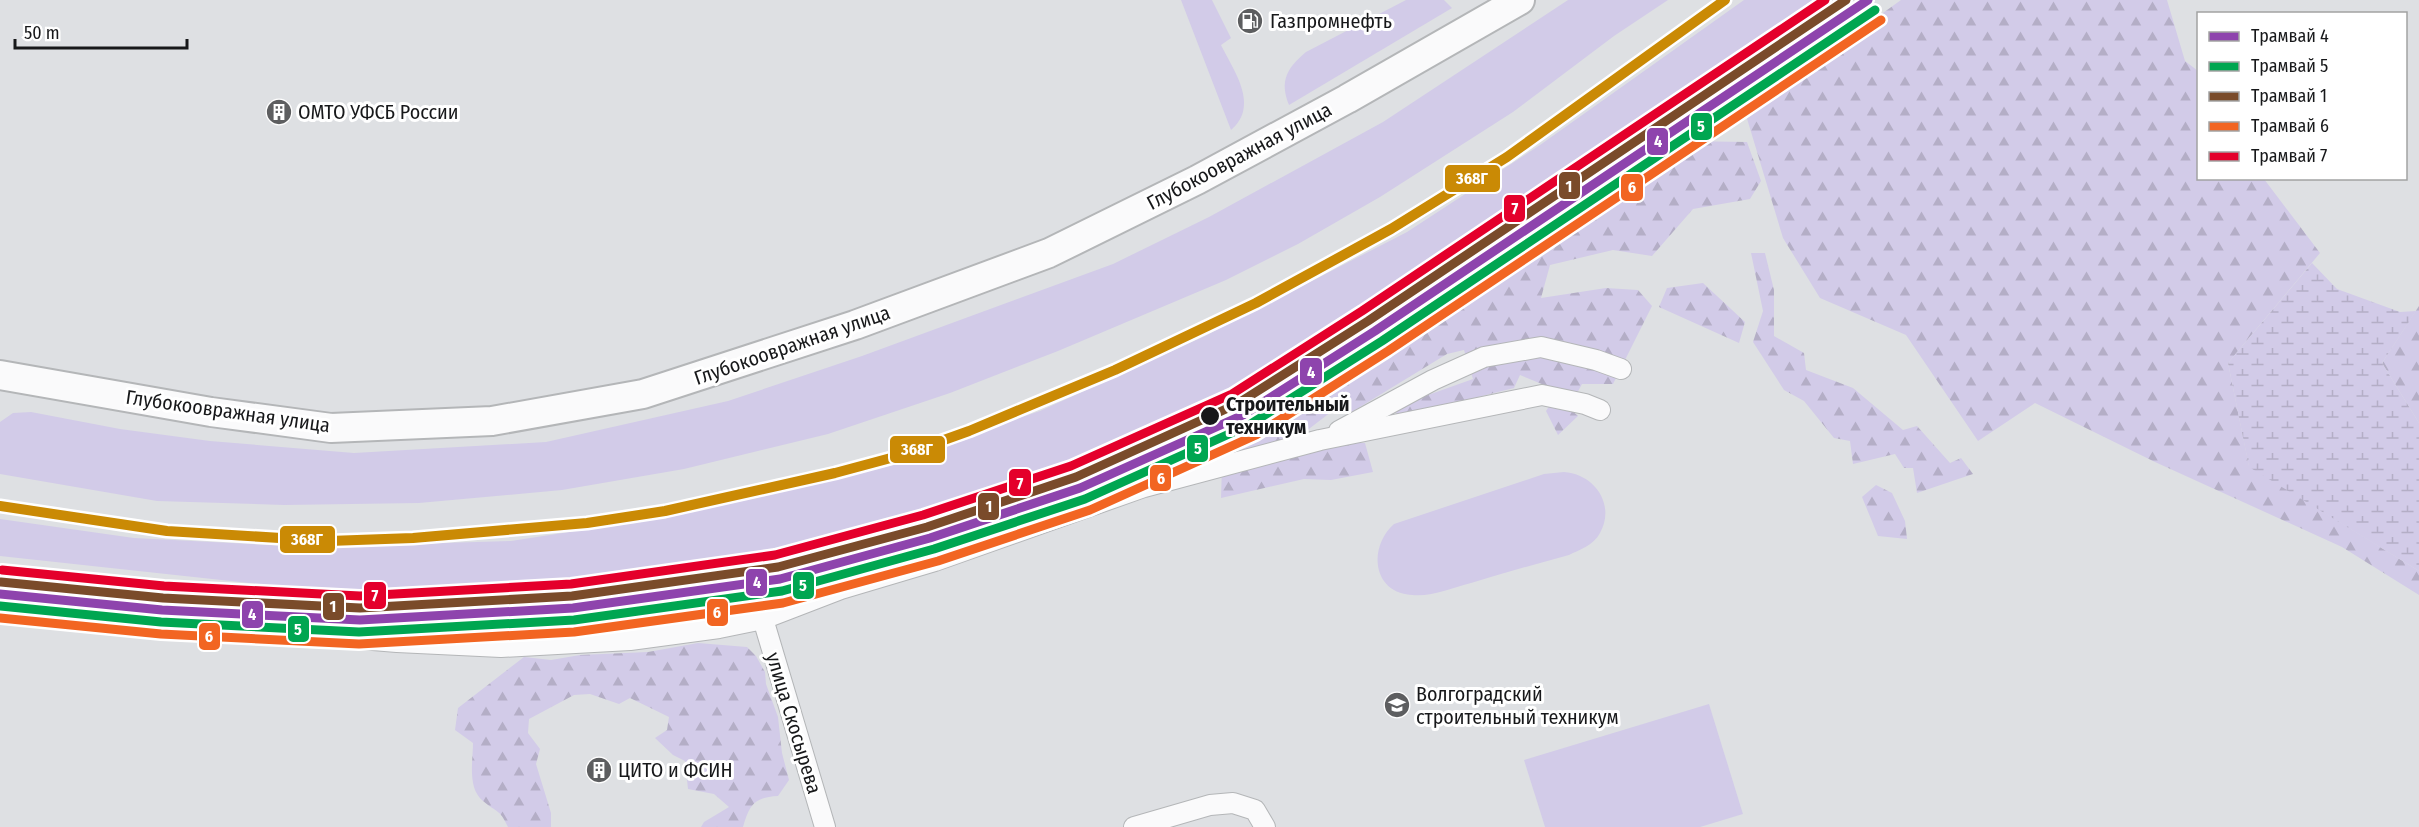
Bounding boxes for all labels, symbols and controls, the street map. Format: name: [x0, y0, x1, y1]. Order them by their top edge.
fuel station icon: Газпромнефть: [1235, 6, 1265, 36]
place label: Газпромнефть: [1270, 9, 1392, 33]
scale bar: [15, 12, 188, 50]
legend: [2197, 12, 2407, 180]
text: 50 m: [24, 22, 60, 44]
text: Трамвай 4: [2251, 25, 2329, 47]
text: Трамвай 5: [2251, 55, 2328, 77]
text: Трамвай 1: [2251, 85, 2327, 107]
building icon: ОМТО УФСБ России: [264, 97, 294, 127]
street label: Глубокоовражная улица: [1142, 97, 1336, 215]
place label: ОМТО УФСБ России: [298, 100, 458, 124]
line badge: 5: [1690, 112, 1713, 141]
text: Трамвай 6: [2251, 115, 2329, 137]
text: 5: [1697, 117, 1705, 136]
line badge: 4: [1646, 127, 1669, 156]
text: 4: [1654, 132, 1662, 151]
text: Трамвай 7: [2251, 145, 2327, 167]
line badge: 368Г: [1444, 164, 1501, 193]
text: 368Г: [1455, 169, 1488, 188]
line badge: 1: [1558, 171, 1581, 200]
line badge: 6: [1620, 173, 1644, 202]
text: 1: [1566, 177, 1572, 196]
text: 6: [1628, 178, 1636, 197]
line badge: 7: [1503, 194, 1526, 223]
text: 7: [1512, 199, 1519, 218]
street label: Глубокоовражная улица: [691, 300, 893, 390]
line badge: 4: [1299, 357, 1323, 386]
text: 4: [1307, 363, 1315, 382]
street label: Глубокоовражная улица: [124, 385, 332, 437]
place label: Строительный техникум: [1226, 392, 1350, 439]
marker: Строительный техникум: [1199, 405, 1221, 427]
line badge: 5: [1186, 434, 1209, 463]
line badge: 368Г: [889, 435, 946, 464]
text: 5: [1194, 439, 1202, 458]
text: 368Г: [900, 440, 933, 459]
line badge: 6: [1149, 464, 1172, 492]
line badge: 7: [1008, 468, 1032, 497]
text: 6: [1157, 469, 1165, 488]
text: 7: [1017, 474, 1024, 493]
line badge: 1: [977, 492, 1000, 521]
text: 1: [986, 497, 992, 516]
line badge: 368Г: [279, 525, 336, 554]
text: 368Г: [290, 530, 323, 549]
line badge: 4: [745, 568, 768, 597]
line badge: 5: [792, 571, 815, 600]
text: 4: [753, 573, 761, 592]
text: 5: [799, 576, 807, 595]
line badge: 7: [363, 581, 387, 610]
text: 7: [372, 586, 379, 605]
line badge: 1: [322, 592, 345, 621]
text: 1: [330, 597, 336, 616]
line badge: 6: [706, 598, 729, 627]
line badge: 4: [241, 600, 264, 629]
text: 6: [713, 603, 721, 622]
text: 4: [248, 605, 256, 624]
line badge: 5: [287, 615, 310, 643]
text: 5: [294, 620, 302, 639]
line badge: 6: [198, 622, 221, 651]
text: 6: [205, 627, 213, 646]
street label: улица Скосырева: [761, 649, 827, 797]
place label: Волгоградский строительный техникум: [1416, 682, 1619, 729]
school or university icon: Волгоградский строительный техникум: [1382, 690, 1412, 720]
building icon: ЦИТО и ФСИН: [584, 755, 614, 785]
place label: ЦИТО и ФСИН: [618, 758, 733, 782]

